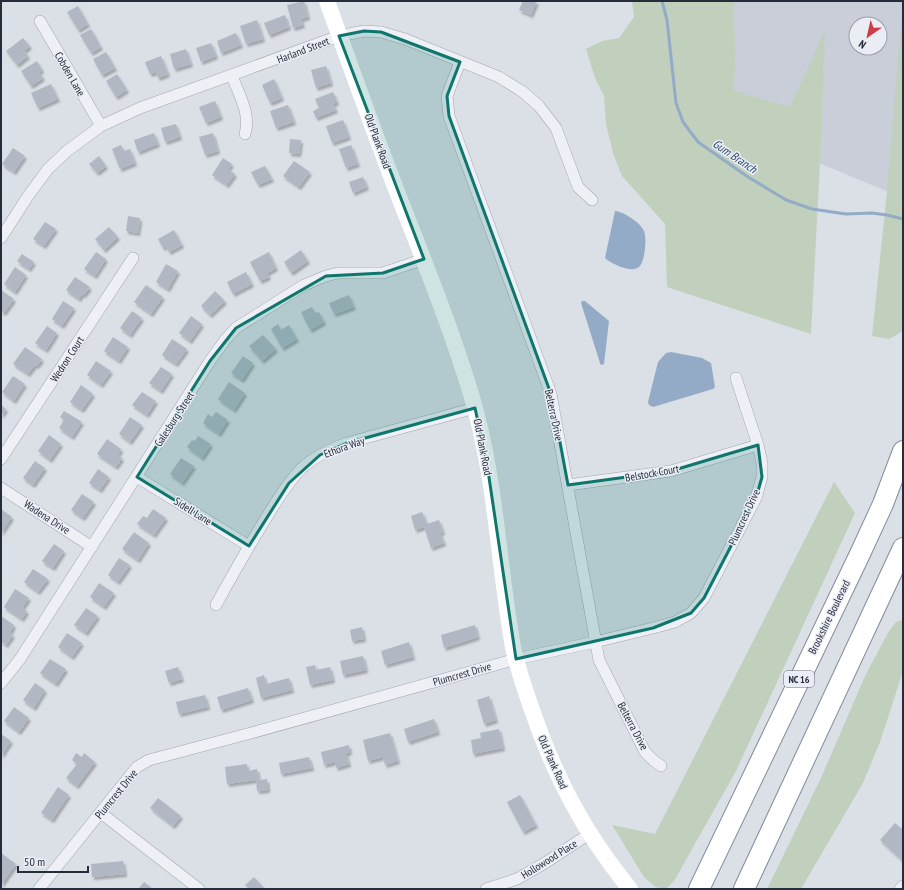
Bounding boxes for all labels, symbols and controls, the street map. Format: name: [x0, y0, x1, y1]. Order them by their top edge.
north arrow: [848, 16, 888, 56]
street label: Harland Street: [275, 34, 331, 66]
text: N: [856, 37, 869, 52]
street label: Cobden Lane: [52, 49, 89, 99]
street label: Old Plank Road: [362, 112, 394, 171]
water label: Gum Branch: [710, 136, 761, 177]
street label: Wedron Court: [47, 333, 87, 385]
street label: Belterra Drive: [542, 388, 566, 443]
street label: Galesburg Street: [151, 389, 197, 449]
street label: Old Plank Road: [471, 417, 495, 477]
street label: Ethora Way: [322, 433, 367, 461]
street label: Belstock Court: [624, 461, 680, 485]
street label: Plumcrest Drive: [725, 486, 763, 547]
street label: Sidell Lane: [171, 494, 215, 528]
street label: Wadena Drive: [21, 497, 73, 537]
street label: Brookshire Boulevard: [805, 577, 853, 656]
street label: Plumcrest Drive: [431, 659, 493, 689]
road number: NC 16: [784, 671, 814, 687]
street label: Belterra Drive: [614, 700, 652, 753]
street label: Old Plank Road: [535, 733, 571, 791]
street label: Plumcrest Drive: [92, 766, 141, 822]
street label: Hollowood Place: [518, 836, 580, 882]
scale bar: [18, 848, 88, 874]
text: 50 m: [24, 854, 45, 869]

